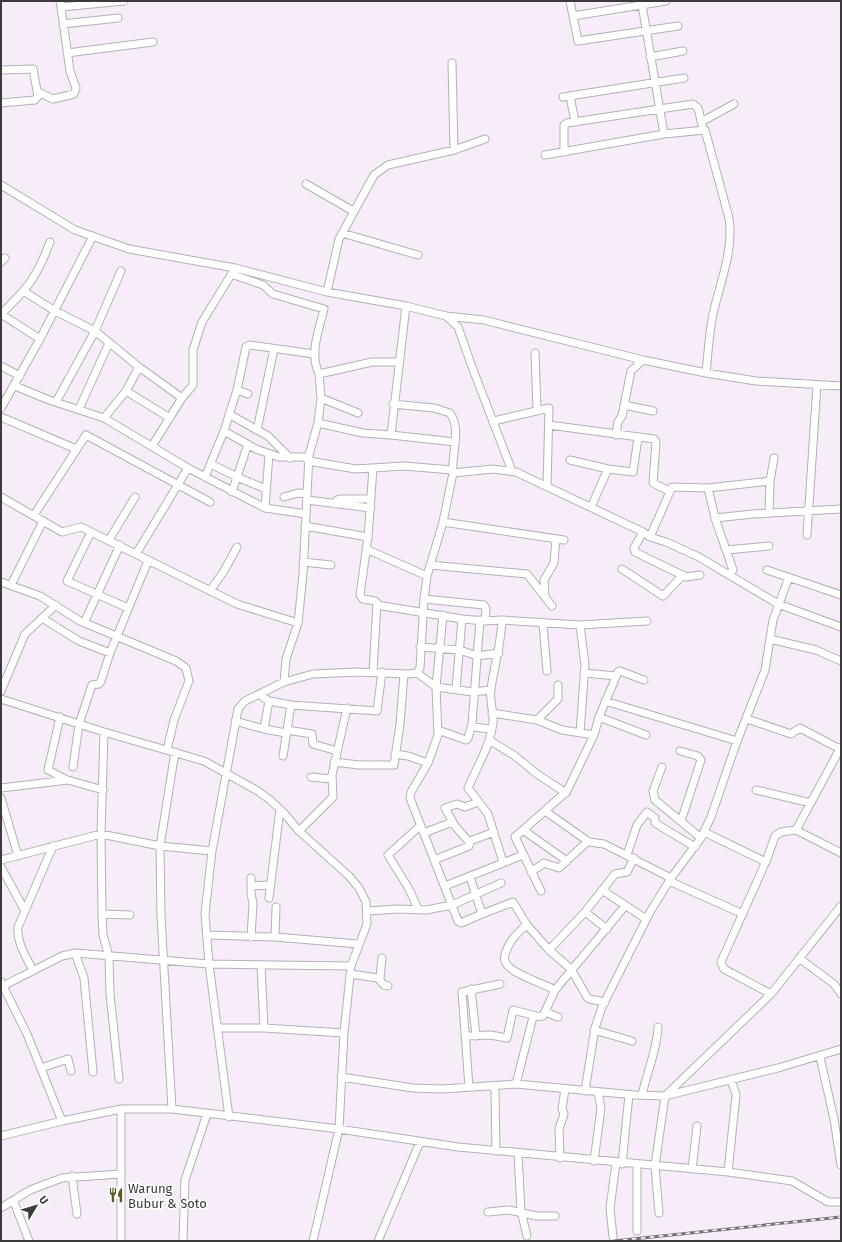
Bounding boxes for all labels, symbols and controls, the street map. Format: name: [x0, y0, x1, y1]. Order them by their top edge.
place label: Warung Bubur & Soto: [128, 1181, 207, 1211]
north arrow: [16, 1186, 56, 1226]
restaurant icon: Warung Bubur & Soto: [107, 1186, 125, 1204]
text: U: [36, 1193, 51, 1207]

